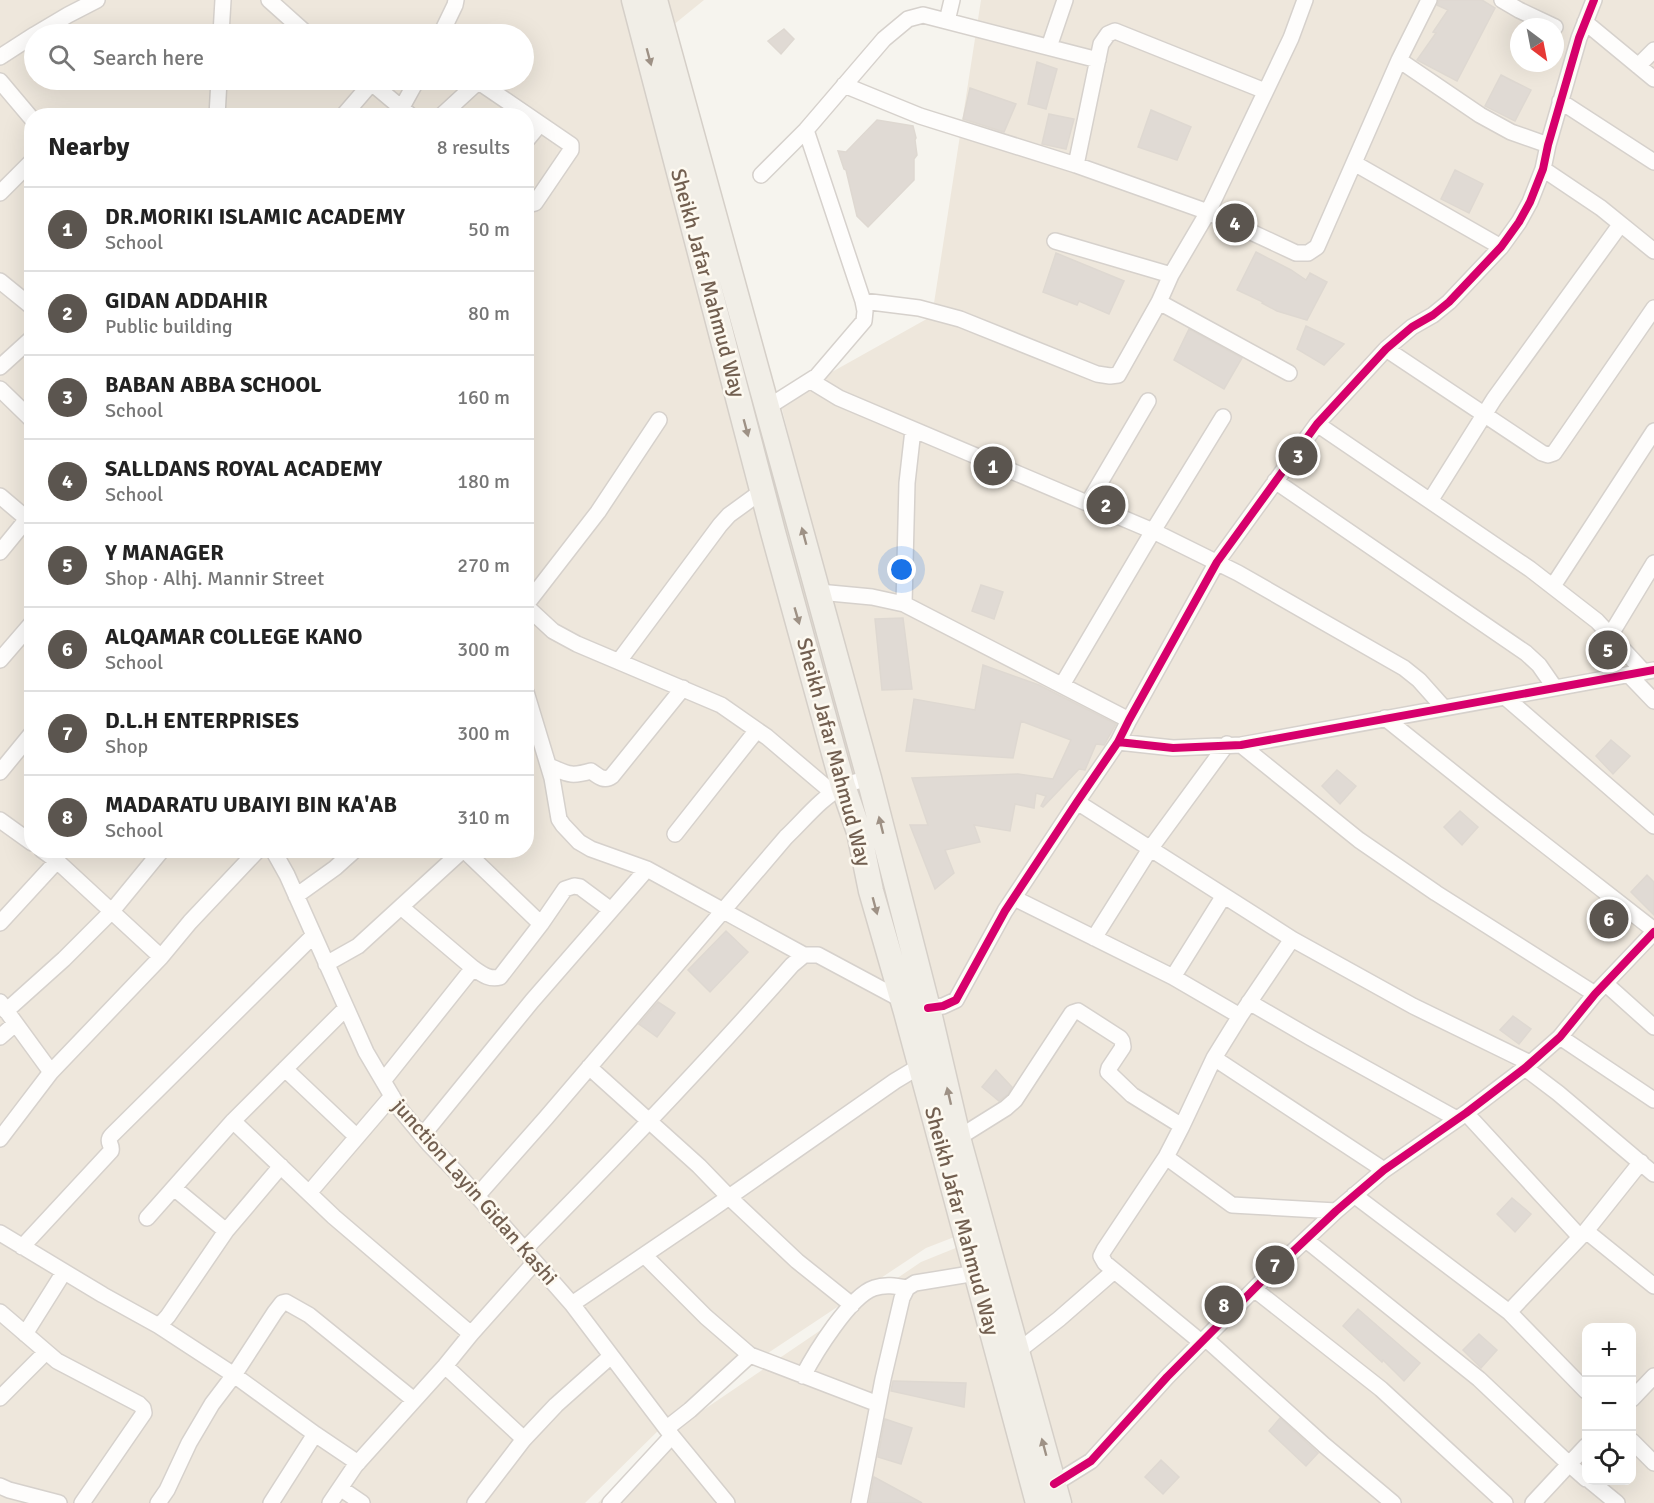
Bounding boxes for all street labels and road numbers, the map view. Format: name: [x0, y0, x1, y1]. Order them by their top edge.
street label: Sheikh Jafar Mahmud Way: [665, 166, 751, 400]
street label: Sheikh Jafar Mahmud Way: [791, 635, 877, 869]
street label: junction Layin Gidan Kashi: [387, 1094, 563, 1290]
street label: Sheikh Jafar Mahmud Way: [919, 1104, 1005, 1338]

